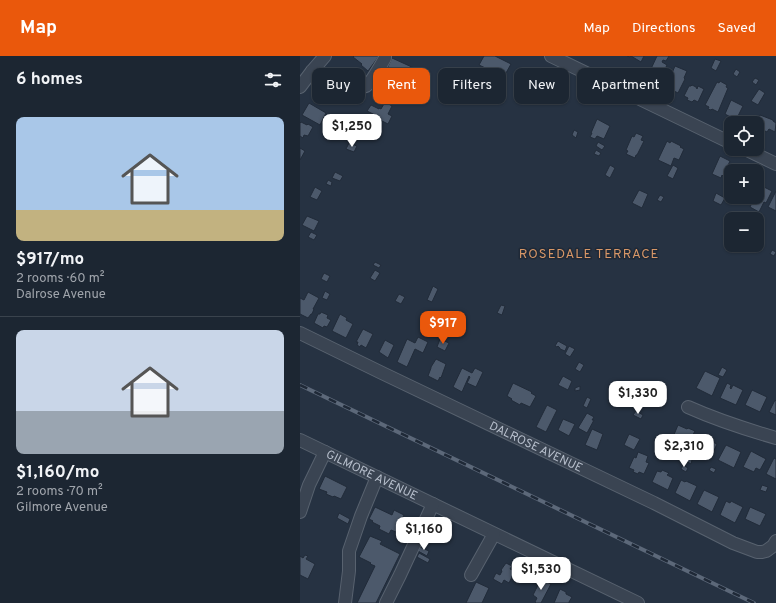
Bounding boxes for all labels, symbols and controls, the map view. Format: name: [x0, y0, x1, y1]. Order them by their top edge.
text: Map: [20, 16, 57, 40]
text: Map: [584, 20, 610, 37]
text: Directions: [632, 20, 696, 37]
text: Saved: [718, 20, 756, 37]
chip: Buy: [312, 68, 365, 104]
chip: Rent: [373, 68, 430, 104]
chip: Filters: [438, 68, 506, 104]
chip: New: [514, 68, 569, 104]
chip: Apartment: [577, 68, 674, 104]
text: 6 homes: [16, 69, 83, 91]
icon: filters: [262, 69, 284, 91]
pin: $1,250: [319, 114, 385, 148]
map controls: [724, 116, 764, 252]
button: locate: [724, 116, 764, 156]
text: $1,250: [332, 119, 372, 135]
icon: home: [114, 143, 186, 215]
button: +: [724, 164, 764, 204]
button: −: [724, 212, 764, 252]
district label: ROSEDALE TERRACE: [519, 247, 659, 263]
text: $917/mo: [16, 249, 84, 271]
text: 2 rooms · 60 m²: [16, 271, 105, 287]
text: Dalrose Avenue: [16, 287, 106, 303]
pin: $917: [419, 311, 467, 345]
text: $917: [429, 316, 457, 332]
icon: home: [114, 356, 186, 428]
pin: $1,330: [605, 381, 671, 415]
text: $1,330: [618, 386, 658, 402]
street label: DALROSE AVENUE: [486, 418, 585, 477]
pin: $2,310: [651, 434, 717, 468]
text: $2,310: [664, 439, 704, 455]
street label: GILMORE AVENUE: [323, 447, 420, 505]
text: $1,160/mo: [16, 462, 99, 484]
text: 2 rooms · 70 m²: [16, 484, 103, 500]
text: Gilmore Avenue: [16, 500, 108, 516]
pin: $1,160: [391, 517, 457, 551]
text: $1,160: [405, 522, 443, 538]
pin: $1,530: [508, 557, 574, 591]
text: $1,530: [521, 562, 561, 578]

